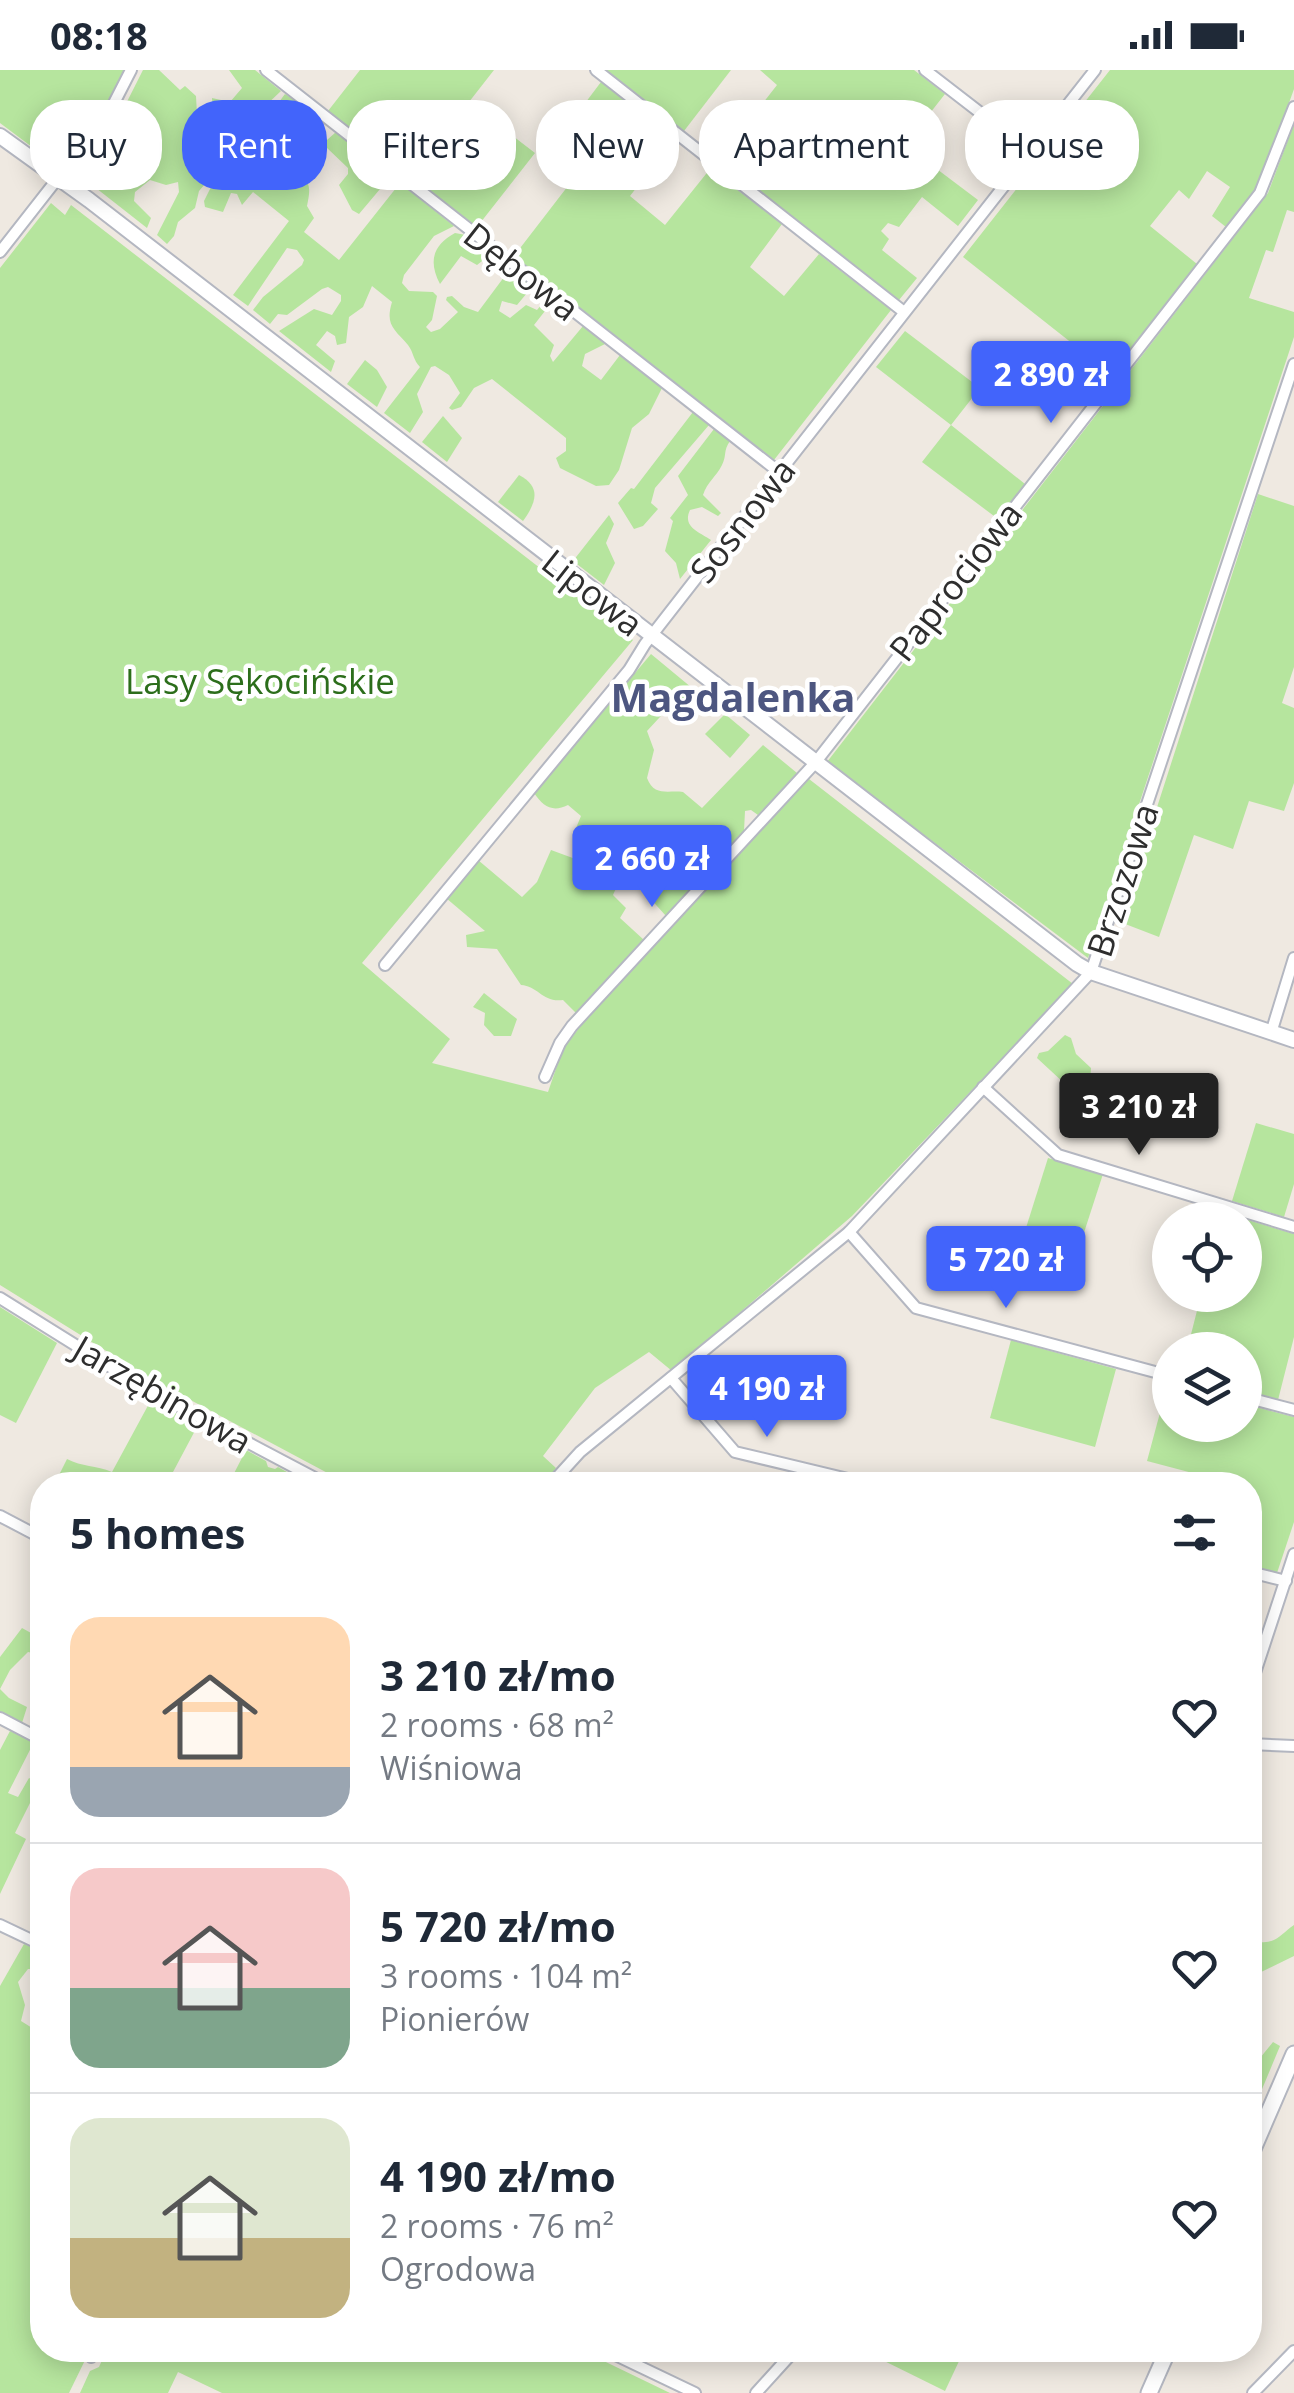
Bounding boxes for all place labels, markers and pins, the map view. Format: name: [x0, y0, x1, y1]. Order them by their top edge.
pin: 2 890 zł: [948, 341, 1154, 426]
pin: 2 660 zł: [549, 825, 755, 910]
pin: 3 210 zł: [1036, 1073, 1242, 1158]
pin: 5 720 zł: [903, 1226, 1109, 1311]
pin: 4 190 zł: [664, 1355, 870, 1440]

